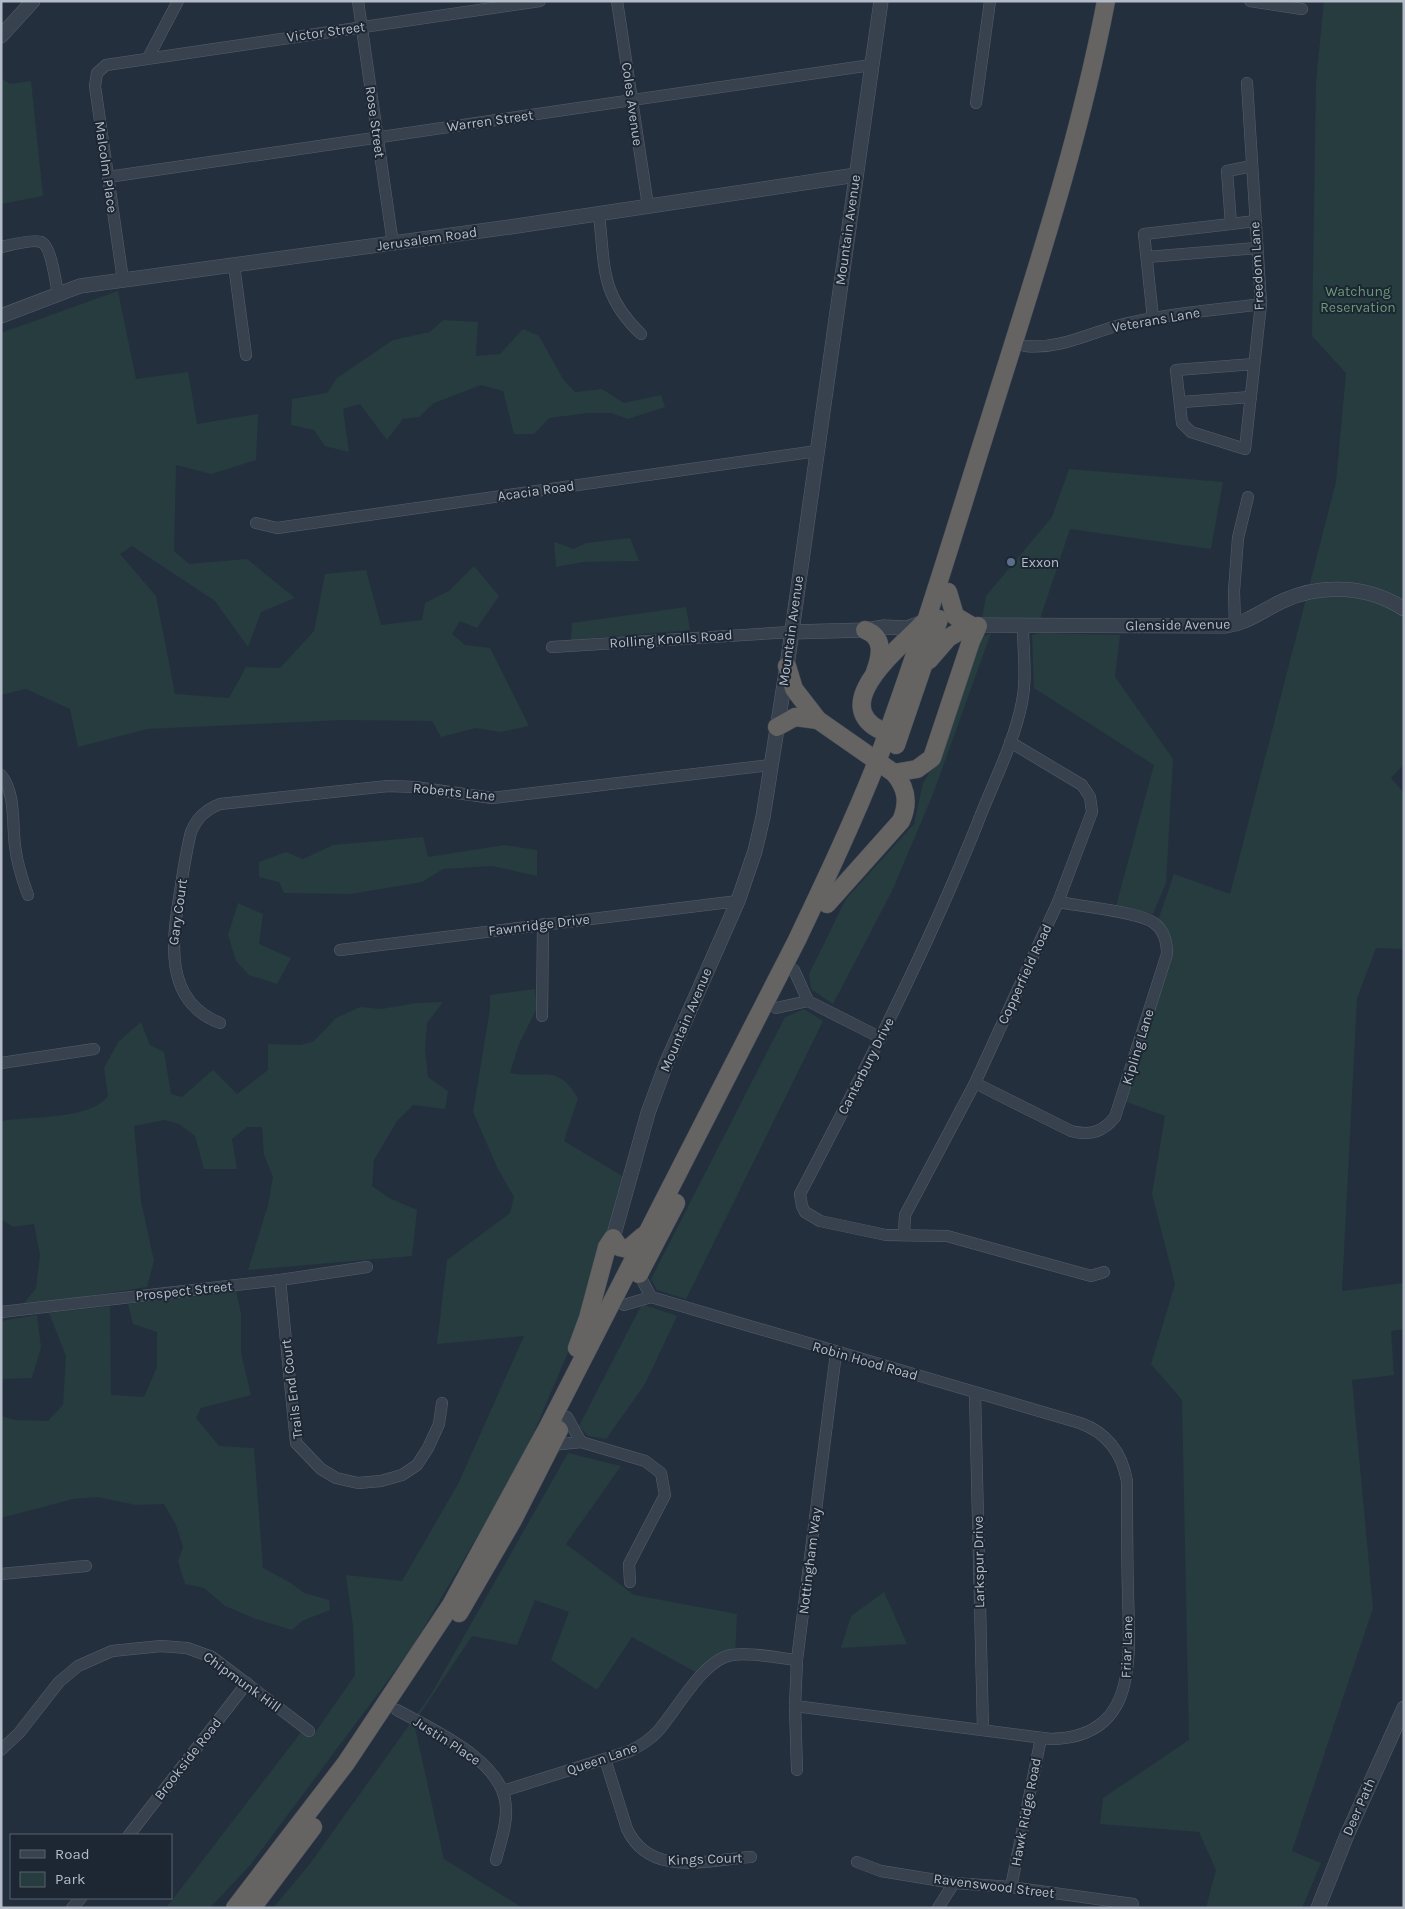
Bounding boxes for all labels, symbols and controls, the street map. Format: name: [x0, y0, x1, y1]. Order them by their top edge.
street label: Victor Street: [286, 18, 366, 46]
street label: Coles Avenue: [618, 61, 646, 147]
street label: Rose Street: [362, 85, 388, 159]
street label: Warren Street: [446, 107, 534, 135]
street label: Malcolm Place: [91, 120, 121, 214]
street label: Mountain Avenue: [832, 174, 864, 286]
street label: Freedom Lane: [1246, 221, 1268, 311]
street label: Jerusalem Road: [376, 224, 478, 254]
park label: Watchung Reservation: [1320, 283, 1396, 316]
street label: Veterans Lane: [1111, 304, 1201, 336]
street label: Acacia Road: [496, 477, 576, 505]
place label: Exxon: [1021, 554, 1059, 571]
marker: Exxon: [1005, 556, 1017, 568]
street label: Mountain Avenue: [775, 575, 807, 687]
street label: Glenside Avenue: [1125, 616, 1231, 634]
street label: Rolling Knolls Road: [609, 626, 733, 652]
street label: Roberts Lane: [412, 779, 496, 805]
street label: Gary Court: [165, 878, 191, 946]
street label: Fawnridge Drive: [487, 910, 591, 940]
street label: Copperfield Road: [994, 921, 1056, 1027]
street label: Mountain Avenue: [656, 965, 716, 1075]
street label: Kipling Lane: [1118, 1007, 1158, 1087]
street label: Canterbury Drive: [834, 1015, 898, 1117]
street label: Prospect Street: [135, 1277, 233, 1305]
street label: Trails End Court: [277, 1338, 307, 1440]
street label: Robin Hood Road: [810, 1338, 920, 1384]
street label: Nottingham Way: [795, 1506, 825, 1615]
street label: Larkspur Drive: [970, 1516, 988, 1608]
street label: Friar Lane: [1117, 1615, 1137, 1679]
street label: Chipmunk Hill: [200, 1648, 284, 1716]
street label: Justin Place: [410, 1713, 484, 1769]
street label: Brookside Road: [151, 1715, 225, 1803]
street label: Queen Lane: [564, 1739, 640, 1779]
street label: Hawk Ridge Road: [1007, 1756, 1045, 1868]
street label: Deer Path: [1339, 1776, 1379, 1838]
legend: [10, 1834, 172, 1899]
text: Road: [55, 1845, 90, 1863]
street label: Kings Court: [667, 1849, 743, 1869]
text: Park: [55, 1870, 85, 1888]
street label: Ravenswood Street: [933, 1870, 1055, 1902]

